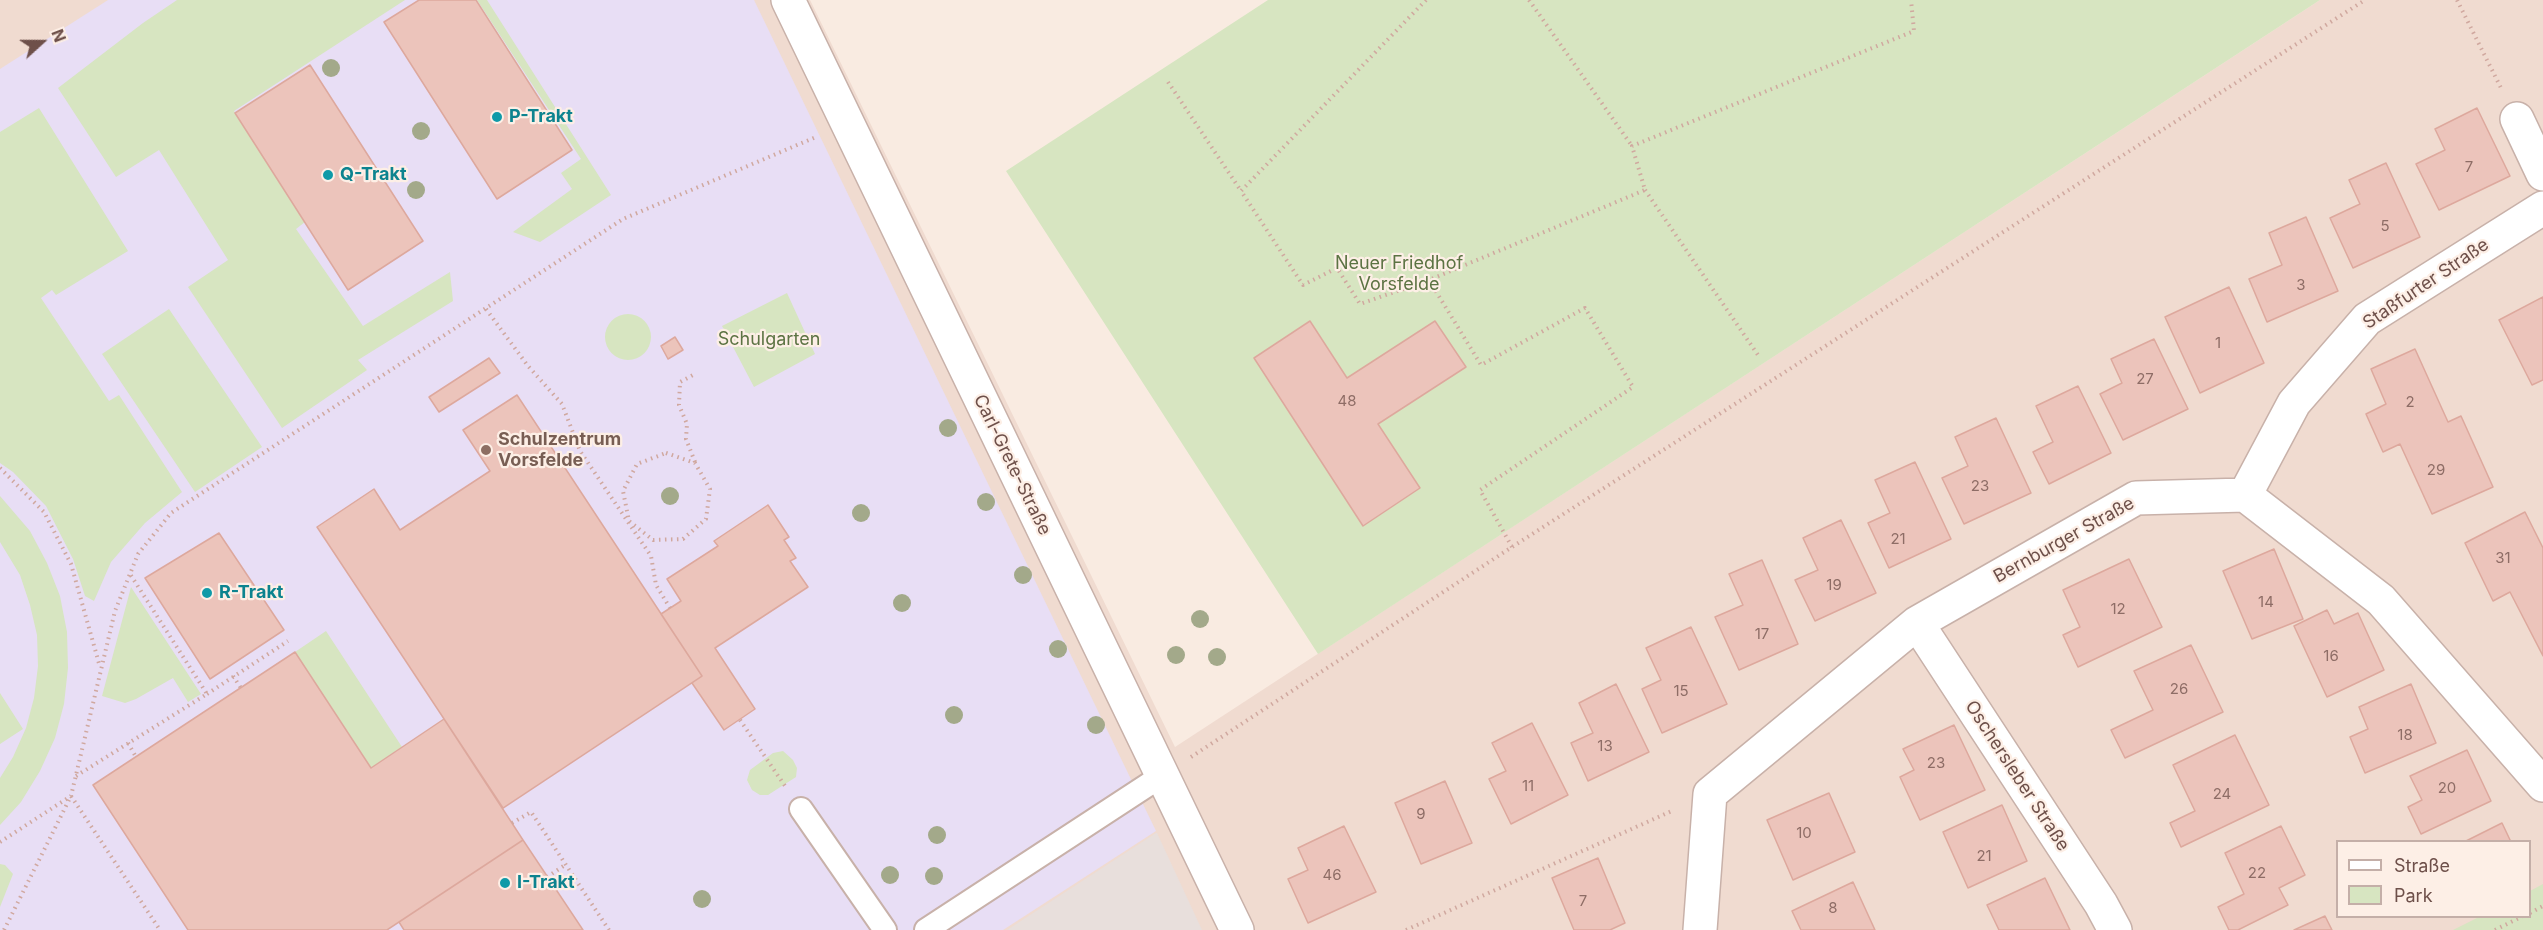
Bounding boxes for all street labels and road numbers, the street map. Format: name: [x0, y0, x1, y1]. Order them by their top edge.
street label: Staßfurter Straße: [2359, 234, 2493, 334]
street label: Carl-Grete-Straße: [969, 391, 1055, 539]
street label: Bernburger Straße: [1990, 492, 2138, 588]
street label: Oschersleber Straße: [1960, 697, 2074, 855]

